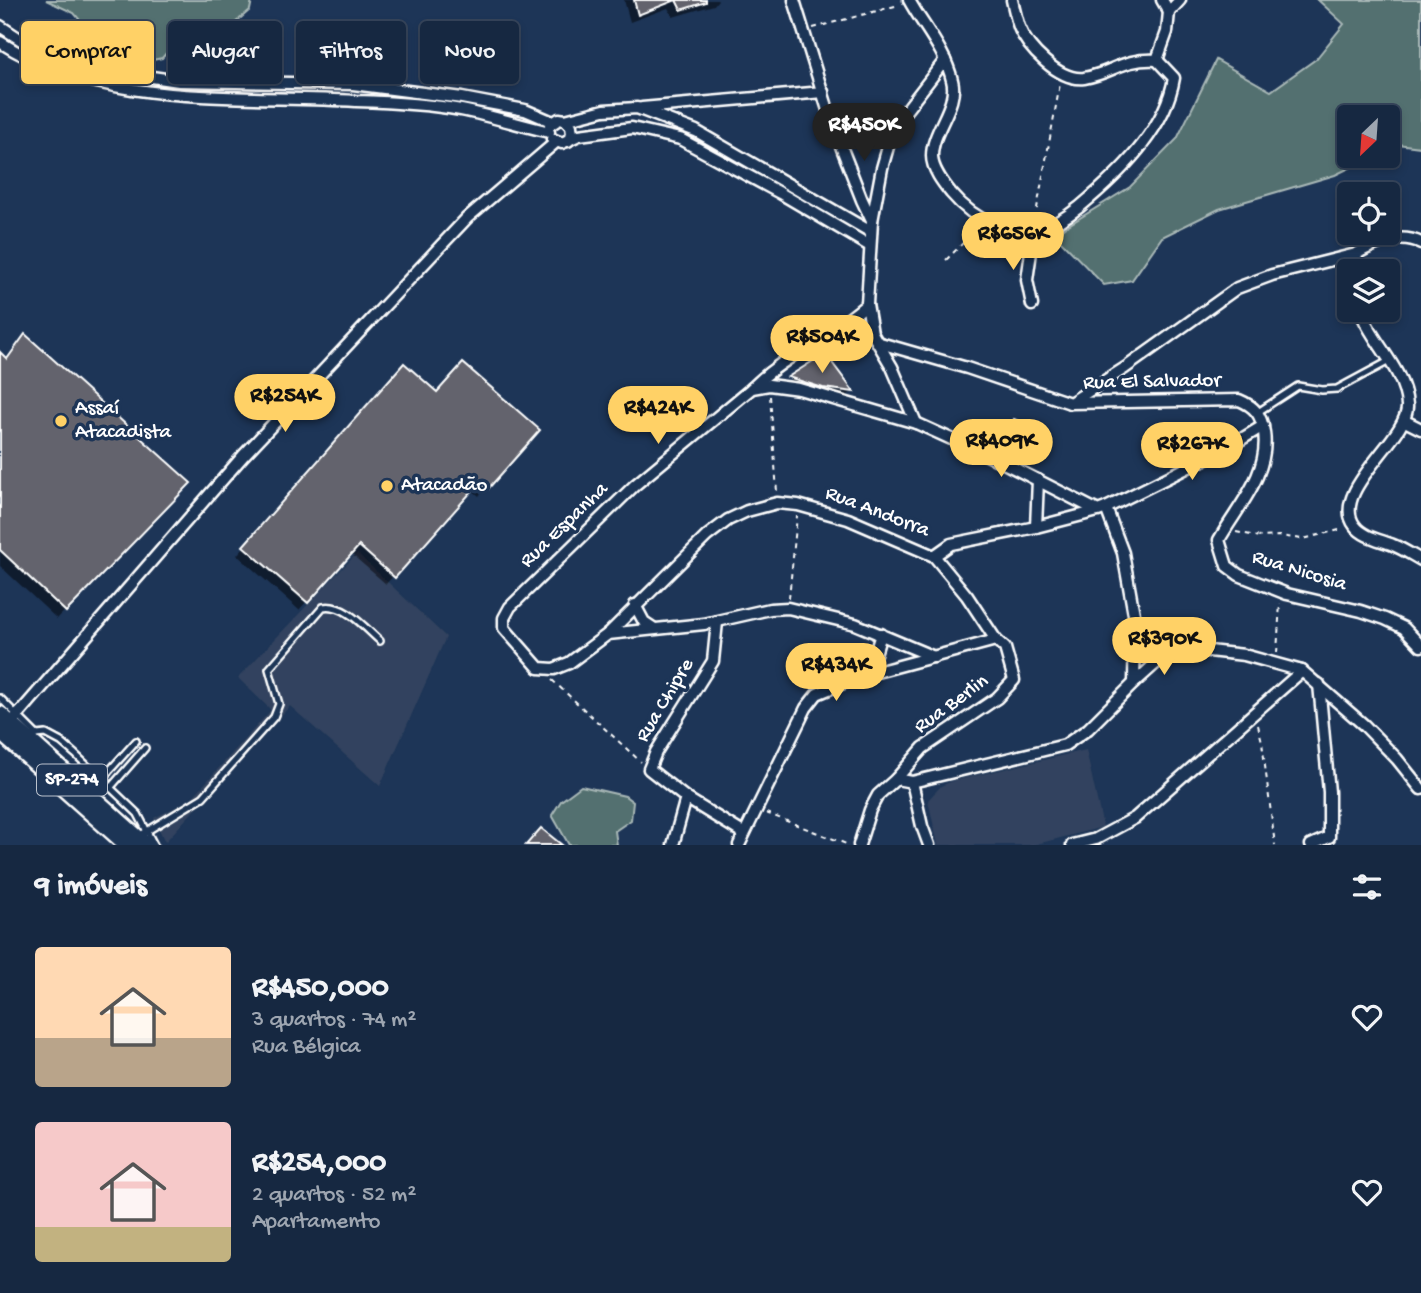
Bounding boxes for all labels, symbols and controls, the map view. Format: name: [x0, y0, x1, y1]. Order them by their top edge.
chip: Comprar: [21, 21, 154, 84]
chip: Alugar: [168, 21, 282, 84]
chip: Filtros: [296, 21, 406, 84]
chip: Novo: [420, 21, 519, 84]
pin: R$450K: [807, 104, 921, 163]
north arrow: [1337, 105, 1400, 168]
map controls: [1337, 105, 1400, 322]
text: R$450K: [828, 112, 900, 139]
button: locate: [1337, 182, 1400, 245]
pin: R$656K: [956, 212, 1070, 272]
text: R$656K: [978, 221, 1048, 248]
button: layers: [1337, 259, 1400, 322]
pin: R$504K: [765, 316, 879, 375]
text: R$504K: [786, 324, 858, 351]
street label: Rua El Salvador: [1083, 369, 1223, 397]
pin: R$254K: [228, 374, 342, 434]
text: R$254K: [250, 383, 320, 410]
pin: R$424K: [601, 386, 715, 446]
text: R$424K: [624, 395, 692, 422]
place label: Assaí Atacadista: [75, 397, 173, 446]
marker: Assaí Atacadista: [53, 413, 69, 429]
pin: R$409K: [944, 420, 1058, 479]
pin: R$267K: [1135, 422, 1249, 482]
text: R$409K: [966, 428, 1036, 455]
text: R$267K: [1157, 431, 1227, 458]
place label: Atacadão: [401, 474, 487, 499]
street label: Rua Espanha: [516, 477, 615, 574]
marker: Atacadão: [379, 478, 395, 494]
street label: Rua Andorra: [821, 482, 934, 545]
street label: Rua Nicosia: [1249, 546, 1351, 599]
pin: R$390K: [1107, 618, 1221, 677]
text: R$390K: [1128, 626, 1200, 653]
pin: R$434K: [779, 644, 893, 703]
text: R$434K: [802, 652, 870, 679]
street label: Rua Chipre: [631, 654, 701, 747]
street label: Rua Berlin: [910, 670, 994, 740]
road number: SP-274: [37, 764, 107, 796]
icon: filters: [1348, 868, 1386, 906]
text: 9 imóveis: [35, 870, 147, 905]
text: R$450,000: [252, 972, 389, 1007]
icon: home: [91, 975, 175, 1059]
icon: heart: [1348, 998, 1386, 1036]
text: 3 quartos · 74 m²: [252, 1007, 416, 1034]
text: Rua Bélgica: [252, 1034, 360, 1061]
text: R$254,000: [252, 1147, 386, 1182]
icon: home: [91, 1150, 175, 1234]
icon: heart: [1348, 1173, 1386, 1211]
text: 2 quartos · 52 m²: [252, 1182, 416, 1209]
text: Apartamento: [252, 1209, 380, 1236]

